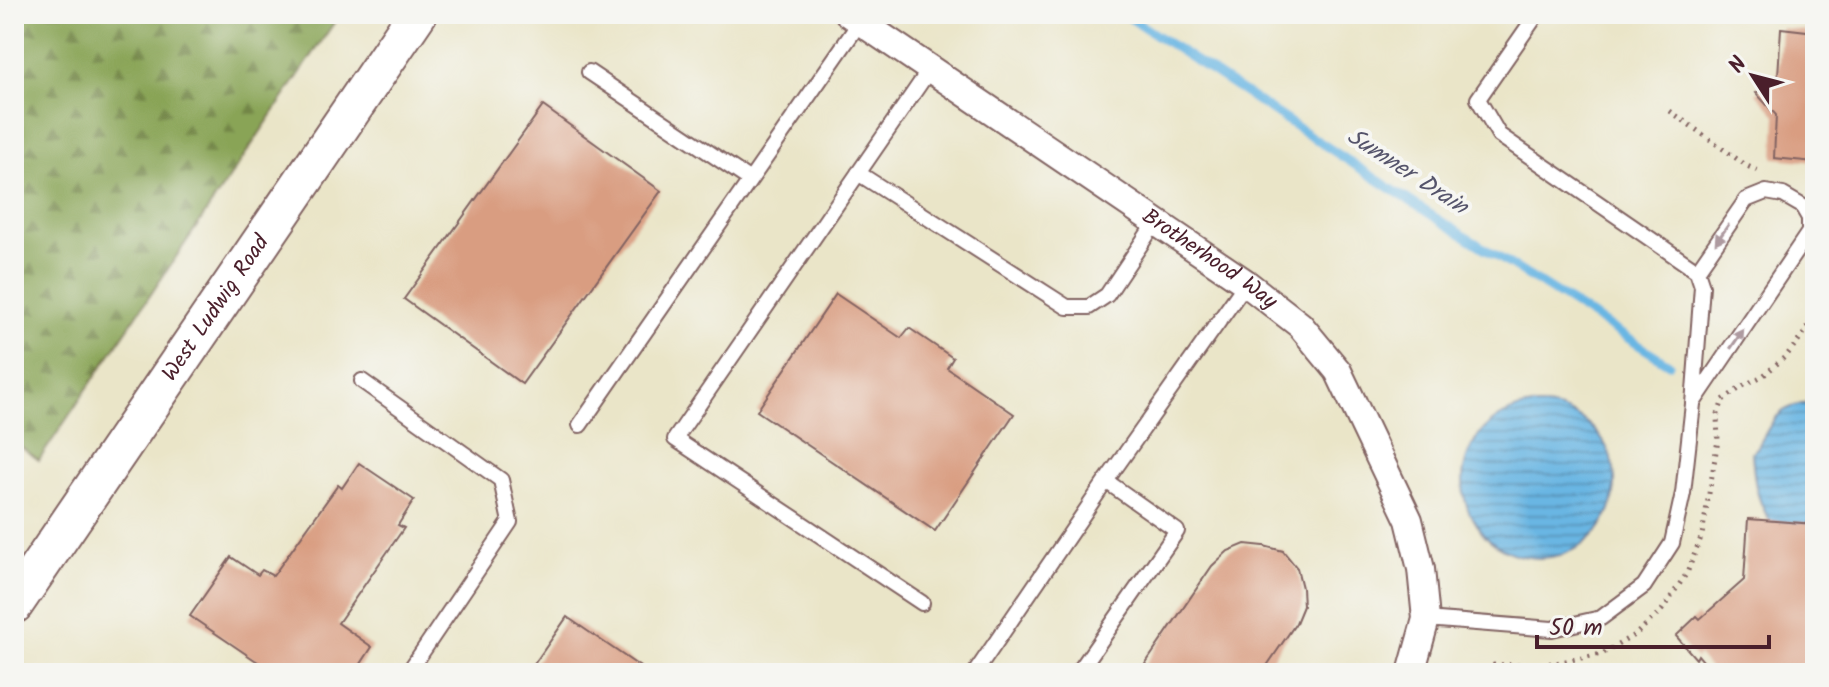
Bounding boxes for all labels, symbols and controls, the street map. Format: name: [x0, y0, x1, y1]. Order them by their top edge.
north arrow: [1713, 36, 1793, 116]
text: N: [1721, 50, 1757, 82]
water label: Sumner Drain: [1339, 118, 1477, 227]
street label: Brotherhood Way: [1135, 200, 1285, 319]
one-way arrow: [1715, 224, 1730, 245]
street label: West Ludwig Road: [153, 227, 279, 389]
one-way arrow: [1729, 329, 1744, 350]
scale bar: [1537, 599, 1769, 649]
text: 50 m: [1549, 609, 1603, 648]

